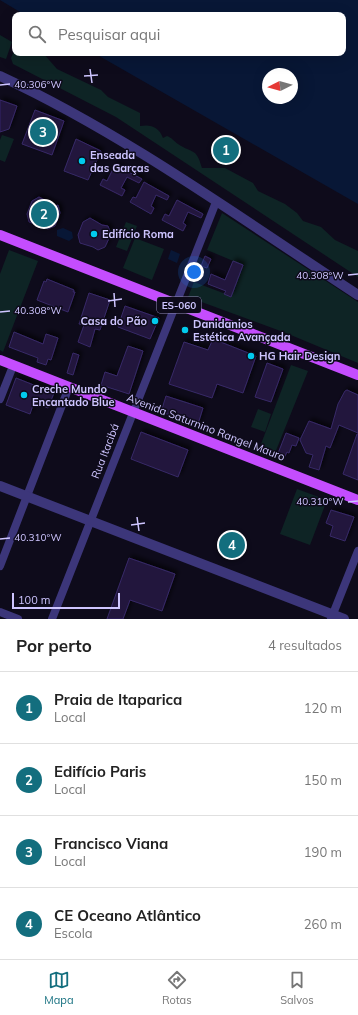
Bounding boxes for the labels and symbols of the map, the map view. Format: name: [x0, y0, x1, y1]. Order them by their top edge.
north arrow: [262, 68, 298, 104]
text: 40.306°W: [14, 78, 62, 91]
pin: 3: [30, 117, 56, 147]
pin: 1: [213, 135, 239, 165]
place label: Enseada das Garças: [90, 148, 150, 175]
marker: Enseada das Garças: [77, 156, 87, 166]
pin: 2: [31, 199, 57, 229]
place label: Edifício Roma: [102, 227, 174, 241]
marker: Edifício Roma: [89, 229, 99, 239]
your location: [184, 262, 204, 282]
text: 40.308°W: [296, 269, 344, 282]
road number: ES-060: [157, 297, 201, 313]
text: 40.308°W: [14, 304, 62, 317]
place label: Casa do Pão: [80, 314, 147, 328]
marker: Casa do Pão: [150, 316, 160, 326]
place label: Danidanios Estética Avançada: [193, 317, 291, 344]
marker: Danidanios Estética Avançada: [180, 325, 190, 335]
place label: HG Hair Design: [259, 349, 340, 363]
marker: HG Hair Design: [246, 351, 256, 361]
place label: Creche Mundo Encantado Blue: [32, 382, 115, 409]
marker: Creche Mundo Encantado Blue: [19, 390, 29, 400]
street label: Avenida Saturnino Rangel Mauro: [125, 390, 287, 464]
street label: Rua Itacibá: [88, 421, 122, 481]
text: 40.310°W: [296, 495, 344, 508]
pin: 4: [219, 530, 245, 560]
text: 40.310°W: [14, 531, 62, 544]
scale bar: [12, 591, 120, 610]

